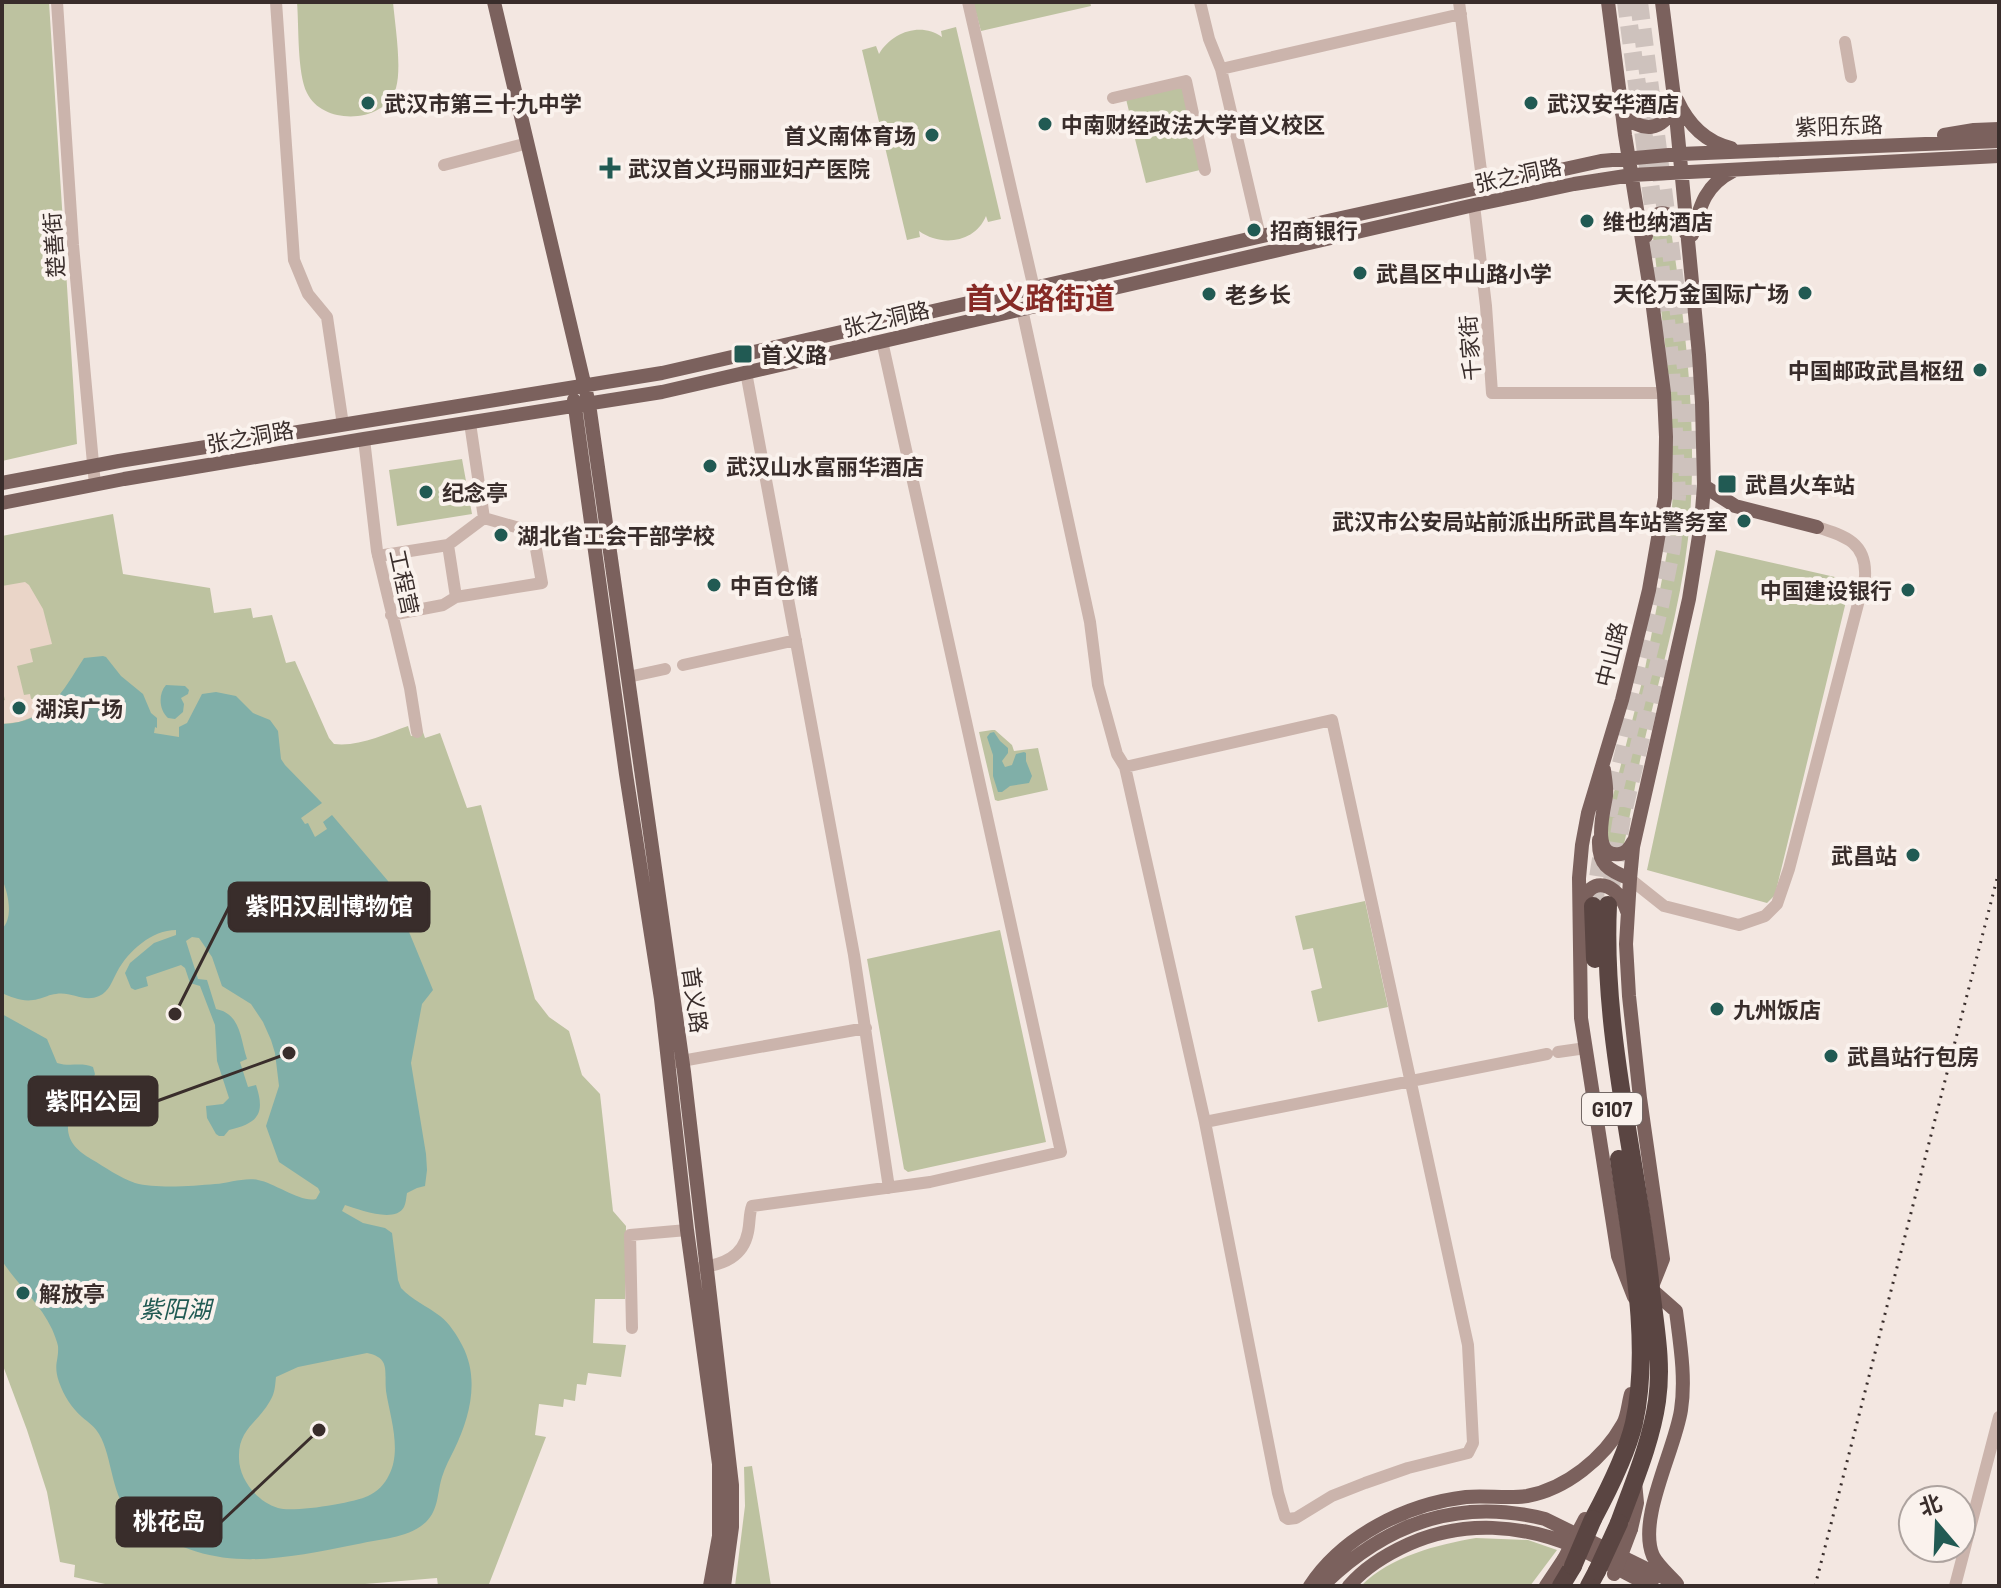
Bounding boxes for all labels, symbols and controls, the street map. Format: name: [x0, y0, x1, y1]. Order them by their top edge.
place label: 武汉市第三十九中学: [384, 90, 582, 116]
place label: 武汉安华酒店: [1547, 90, 1679, 116]
marker: 武汉市第三十九中学: [359, 94, 377, 112]
marker: 武汉安华酒店: [1522, 94, 1540, 112]
street label: 紫阳东路: [1795, 110, 1883, 140]
place label: 中南财经政法大学首义校区: [1061, 111, 1325, 137]
marker: 中南财经政法大学首义校区: [1036, 115, 1054, 133]
place label: 首义南体育场: [784, 122, 916, 148]
marker: 首义南体育场: [923, 126, 941, 144]
street label: 张之洞路: [1472, 152, 1564, 196]
place label: 武汉首义玛丽亚妇产医院: [628, 155, 870, 181]
marker: 武汉首义玛丽亚妇产医院: [599, 157, 621, 179]
place label: 维也纳酒店: [1603, 208, 1713, 234]
street label: 楚善街: [38, 211, 68, 279]
marker: 维也纳酒店: [1578, 212, 1596, 230]
place label: 招商银行: [1270, 217, 1358, 243]
marker: 招商银行: [1245, 221, 1263, 239]
place label: 武昌区中山路小学: [1376, 260, 1552, 286]
marker: 武昌区中山路小学: [1351, 264, 1369, 282]
district label: 首义路街道: [965, 279, 1115, 315]
place label: 天伦万金国际广场: [1613, 280, 1789, 306]
place label: 老乡长: [1225, 281, 1291, 307]
marker: 天伦万金国际广场: [1796, 284, 1814, 302]
marker: 老乡长: [1200, 285, 1218, 303]
street label: 张之洞路: [840, 295, 932, 341]
street label: 千家街: [1454, 314, 1484, 382]
place label: 首义路: [761, 341, 827, 367]
marker: 首义路: [732, 343, 754, 365]
place label: 中国邮政武昌枢纽: [1788, 357, 1964, 383]
marker: 中国邮政武昌枢纽: [1971, 361, 1989, 379]
street label: 张之洞路: [204, 416, 296, 456]
place label: 武汉山水富丽华酒店: [726, 453, 924, 479]
marker: 武汉山水富丽华酒店: [701, 457, 719, 475]
place label: 武昌火车站: [1745, 471, 1855, 497]
marker: 武昌火车站: [1716, 473, 1738, 495]
place label: 纪念亭: [442, 479, 508, 505]
marker: 纪念亭: [417, 483, 435, 501]
place label: 武汉市公安局站前派出所武昌车站警务室: [1332, 508, 1728, 534]
marker: 武汉市公安局站前派出所武昌车站警务室: [1735, 512, 1753, 530]
place label: 湖北省工会干部学校: [517, 522, 715, 548]
marker: 湖北省工会干部学校: [492, 526, 510, 544]
street label: 工程营: [385, 547, 425, 617]
place label: 中百仓储: [730, 572, 818, 598]
marker: 中百仓储: [705, 576, 723, 594]
place label: 中国建设银行: [1760, 577, 1892, 603]
marker: 中国建设银行: [1899, 581, 1917, 599]
street label: 中山路: [1589, 619, 1631, 689]
place label: 湖滨广场: [35, 695, 123, 721]
marker: 湖滨广场: [10, 699, 28, 717]
place label: 武昌站: [1831, 842, 1897, 868]
marker: 武昌站: [1904, 846, 1922, 864]
callout: 紫阳汉剧博物馆: [229, 883, 429, 931]
text: 紫阳汉剧博物馆: [245, 891, 413, 920]
street label: 首义路: [679, 966, 713, 1034]
place label: 九州饭店: [1733, 996, 1821, 1022]
marker: 九州饭店: [1708, 1000, 1726, 1018]
place label: 武昌站行包房: [1847, 1043, 1979, 1069]
marker: 武昌站行包房: [1822, 1047, 1840, 1065]
callout: 紫阳公园: [29, 1077, 157, 1125]
text: 紫阳公园: [45, 1086, 141, 1115]
road number: G107: [1582, 1093, 1642, 1125]
place label: 解放亭: [39, 1280, 105, 1306]
marker: 解放亭: [14, 1284, 32, 1302]
water label: 紫阳湖: [139, 1294, 215, 1323]
north arrow: [1897, 1484, 1977, 1564]
text: 北: [1916, 1488, 1945, 1520]
callout: 桃花岛: [117, 1498, 221, 1546]
text: 桃花岛: [133, 1506, 205, 1535]

